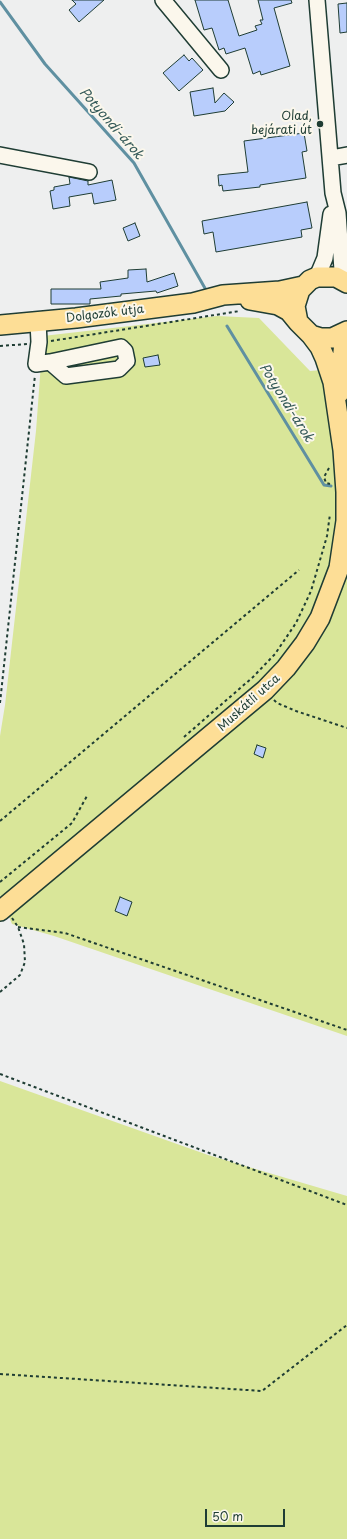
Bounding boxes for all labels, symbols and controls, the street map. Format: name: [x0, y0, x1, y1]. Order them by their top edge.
water label: Potyondi-árok: [76, 85, 146, 163]
place label: Olad, bejárati út: [251, 110, 312, 138]
marker: Olad, bejárati út: [315, 119, 325, 129]
street label: Dolgozók útja: [65, 302, 145, 326]
water label: Potyondi-árok: [256, 361, 316, 445]
street label: Muskátli utca: [215, 671, 283, 735]
scale bar: [207, 1501, 287, 1527]
text: 50 m: [212, 1507, 243, 1525]

